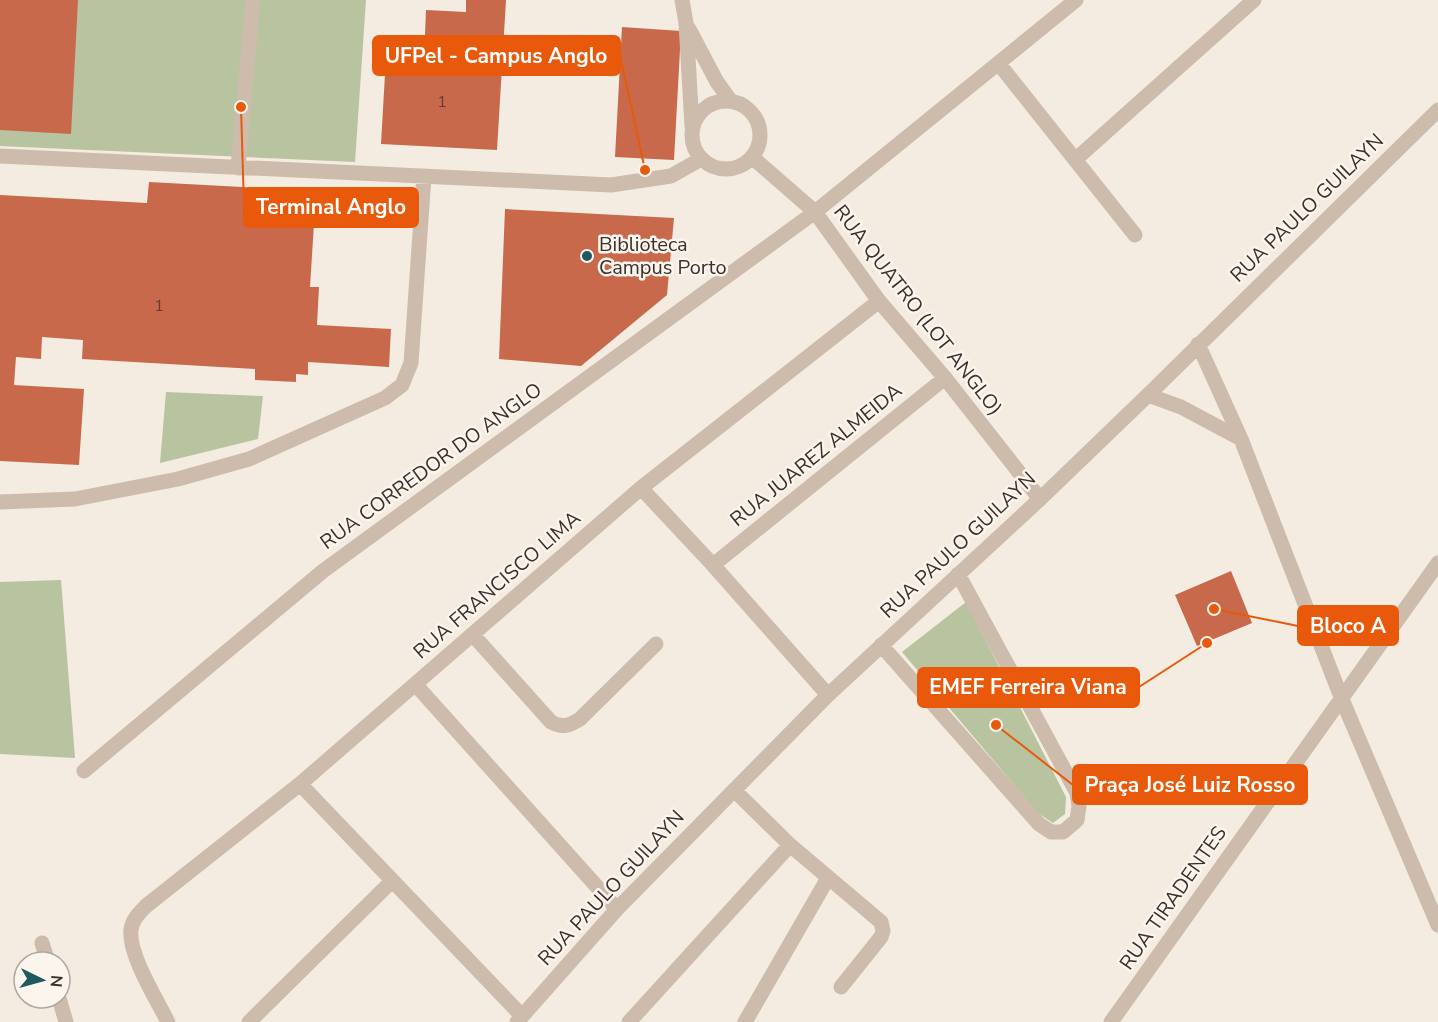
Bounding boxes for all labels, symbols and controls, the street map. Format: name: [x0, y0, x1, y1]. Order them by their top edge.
callout: UFPel - Campus Anglo: [373, 36, 620, 75]
text: UFPel - Campus Anglo: [385, 42, 607, 70]
house number: 1: [437, 91, 447, 113]
street label: RUA PAULO GUILAYN: [1224, 128, 1390, 288]
callout: Terminal Anglo: [244, 188, 418, 227]
text: Terminal Anglo: [256, 193, 406, 221]
street label: RUA QUATRO (LOT ANGLO): [827, 199, 1009, 421]
place label: Biblioteca Campus Porto: [599, 231, 727, 281]
marker: Biblioteca Campus Porto: [580, 249, 594, 263]
house number: 1: [154, 295, 164, 317]
street label: RUA CORREDOR DO ANGLO: [315, 376, 547, 556]
street label: RUA JUAREZ ALMEIDA: [725, 377, 908, 533]
street label: RUA PAULO GUILAYN: [874, 466, 1042, 624]
street label: RUA FRANCISCO LIMA: [408, 505, 587, 665]
callout: Bloco A: [1298, 606, 1398, 645]
text: Bloco A: [1310, 612, 1386, 640]
callout: EMEF Ferreira Viana: [918, 668, 1139, 707]
text: EMEF Ferreira Viana: [929, 673, 1127, 701]
callout: Praça José Luiz Rosso: [1073, 765, 1307, 804]
text: Praça José Luiz Rosso: [1085, 771, 1295, 799]
street label: RUA PAULO GUILAYN: [532, 804, 690, 972]
street label: RUA TIRADENTES: [1113, 821, 1233, 975]
north arrow: [12, 950, 72, 1010]
text: N: [44, 974, 67, 988]

